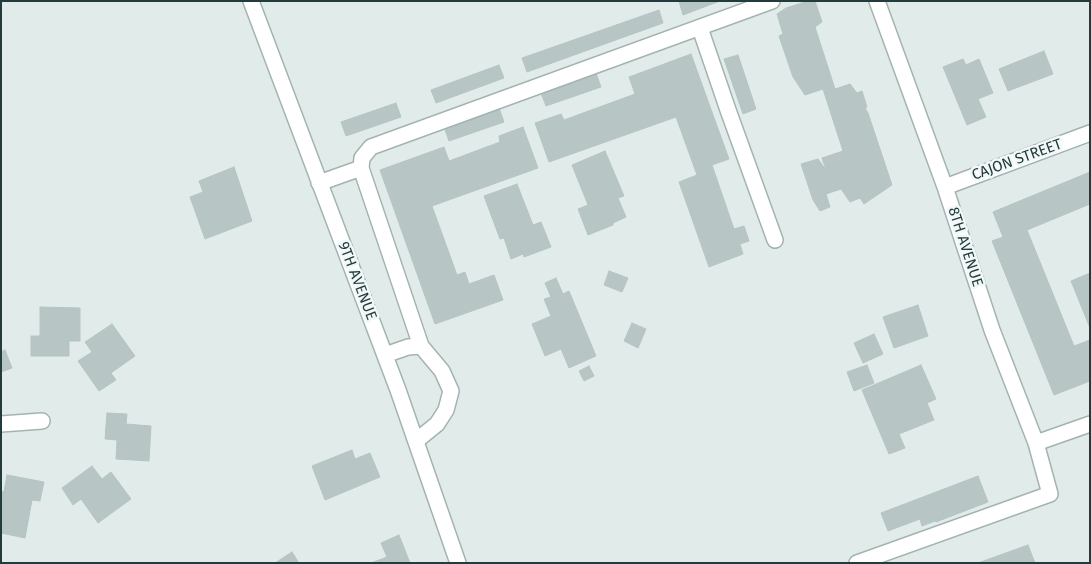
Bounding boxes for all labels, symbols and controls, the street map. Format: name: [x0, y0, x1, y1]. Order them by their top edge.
street label: CAJON STREET: [969, 135, 1065, 185]
street label: 8TH AVENUE: [944, 205, 986, 289]
street label: 9TH AVENUE: [334, 239, 380, 323]

